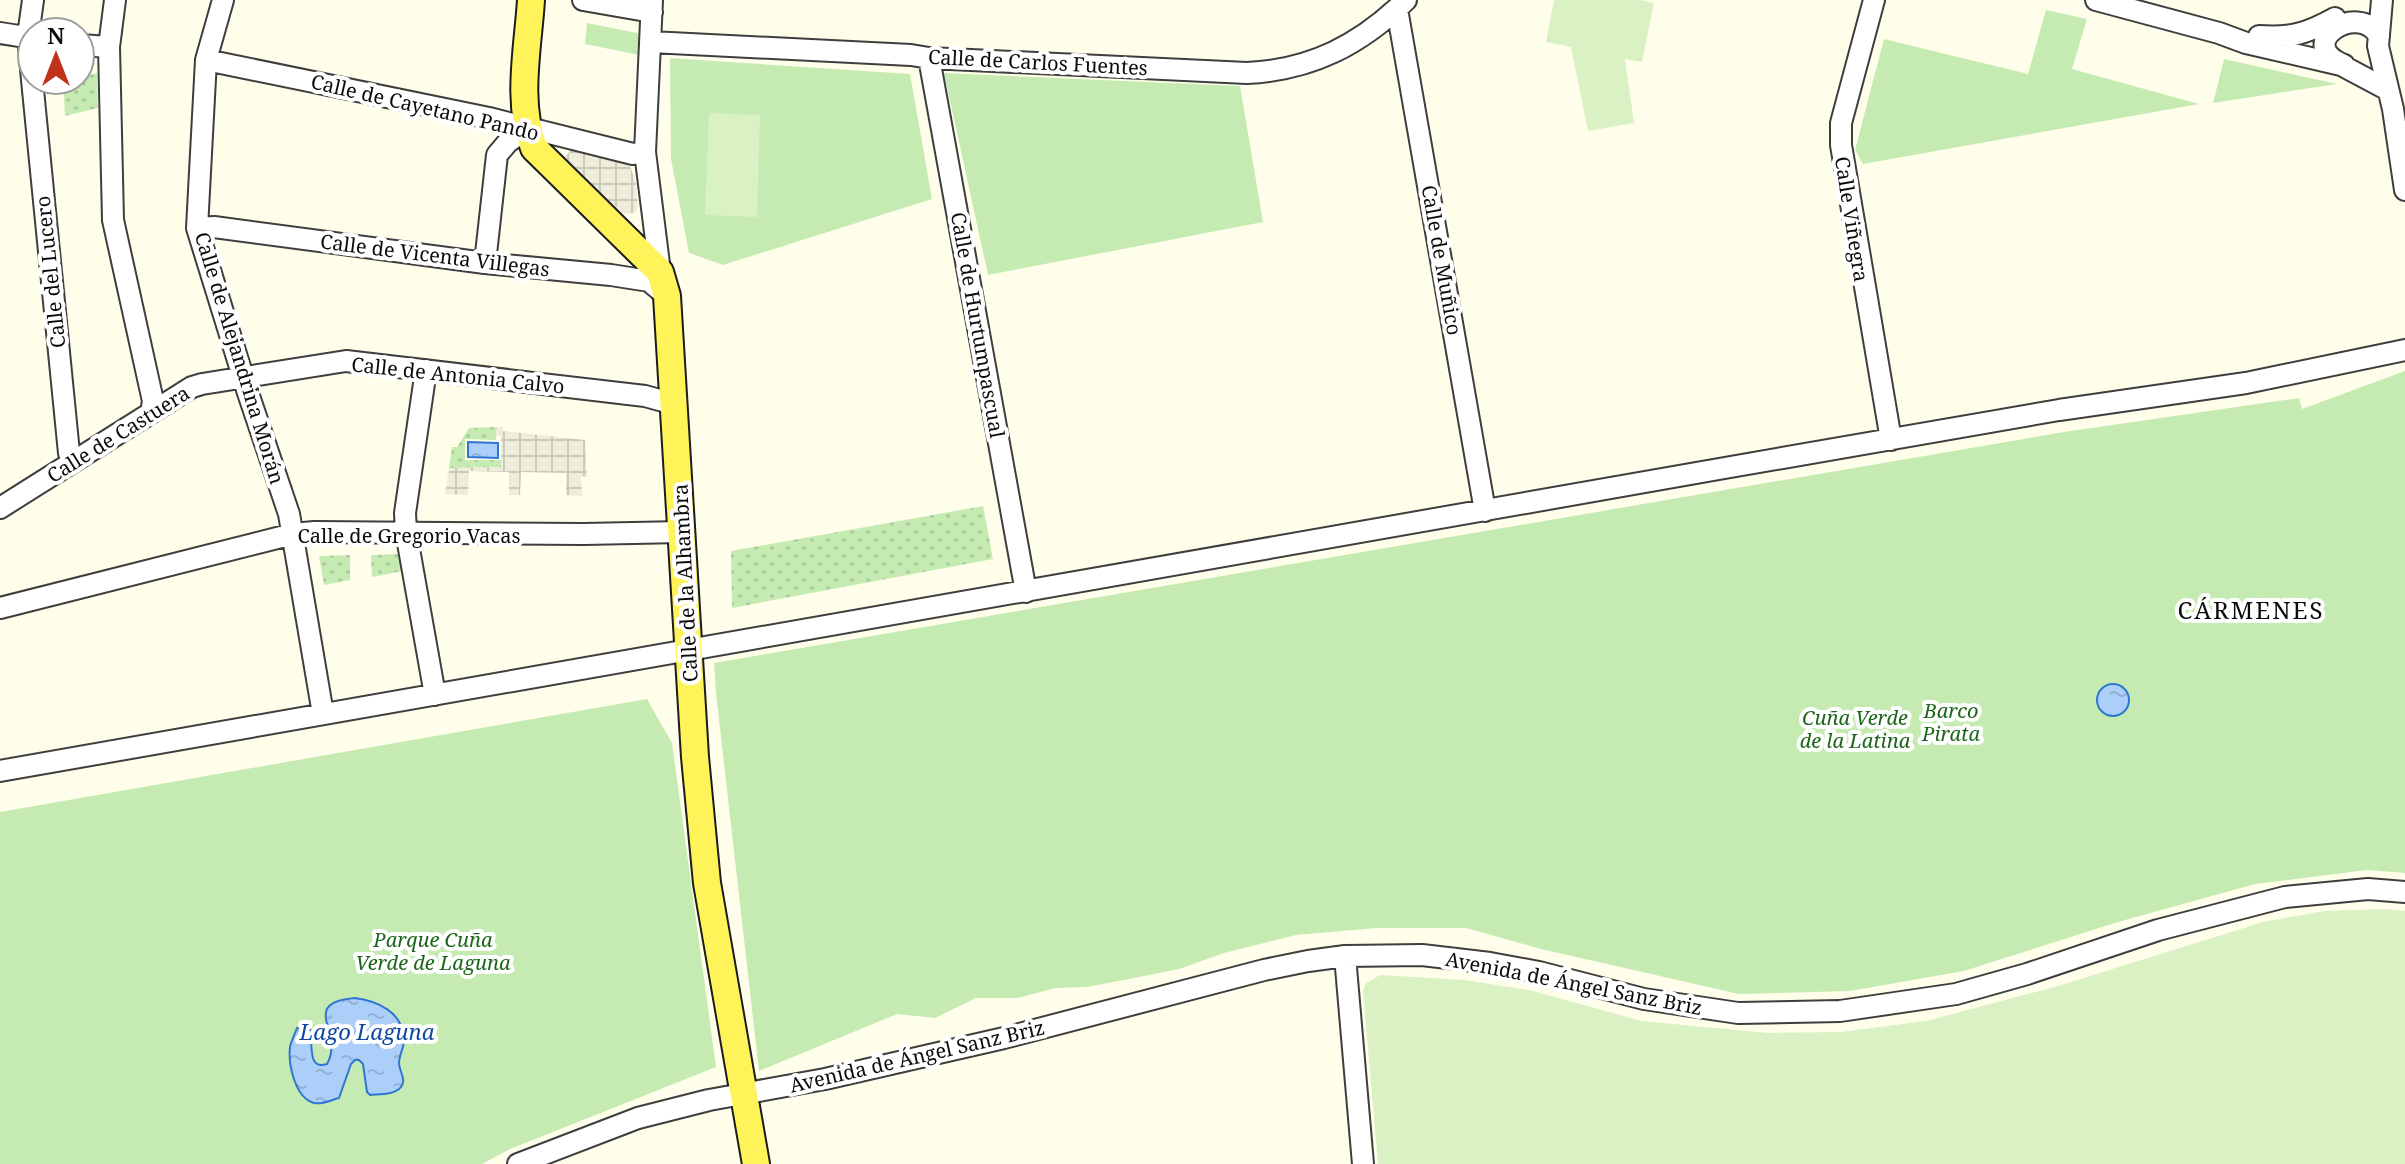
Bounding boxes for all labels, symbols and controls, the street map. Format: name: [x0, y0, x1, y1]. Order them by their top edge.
north arrow: [16, 16, 96, 96]
text: N: [47, 20, 65, 50]
street label: Calle de Carlos Fuentes: [928, 43, 1148, 81]
street label: Calle de Cayetano Pando: [308, 68, 542, 146]
street label: Calle Viñegra: [1829, 154, 1875, 284]
street label: Calle de Muñico: [1415, 183, 1469, 337]
street label: Calle del Lucero: [29, 195, 71, 349]
street label: Calle de Hurtumpascual: [945, 210, 1011, 440]
street label: Calle de Vicenta Villegas: [319, 228, 551, 282]
street label: Calle de Alejandrina Morán: [189, 229, 291, 487]
street label: Calle de Antonia Calvo: [350, 350, 566, 400]
street label: Calle de Castuera: [42, 379, 194, 489]
street label: Calle de la Alhambra: [666, 483, 704, 683]
street label: Calle de Gregorio Vacas: [298, 522, 520, 549]
district label: CÁRMENES: [2177, 593, 2325, 626]
park label: Barco Pirata: [1921, 697, 1980, 747]
park label: Cuña Verde de la Latina: [1800, 704, 1911, 754]
park label: Parque Cuña Verde de Laguna: [355, 926, 511, 976]
street label: Avenida de Ángel Sanz Briz: [1443, 945, 1705, 1021]
street label: Avenida de Ángel Sanz Briz: [787, 1014, 1047, 1098]
water label: Lago Laguna: [299, 1016, 435, 1046]

